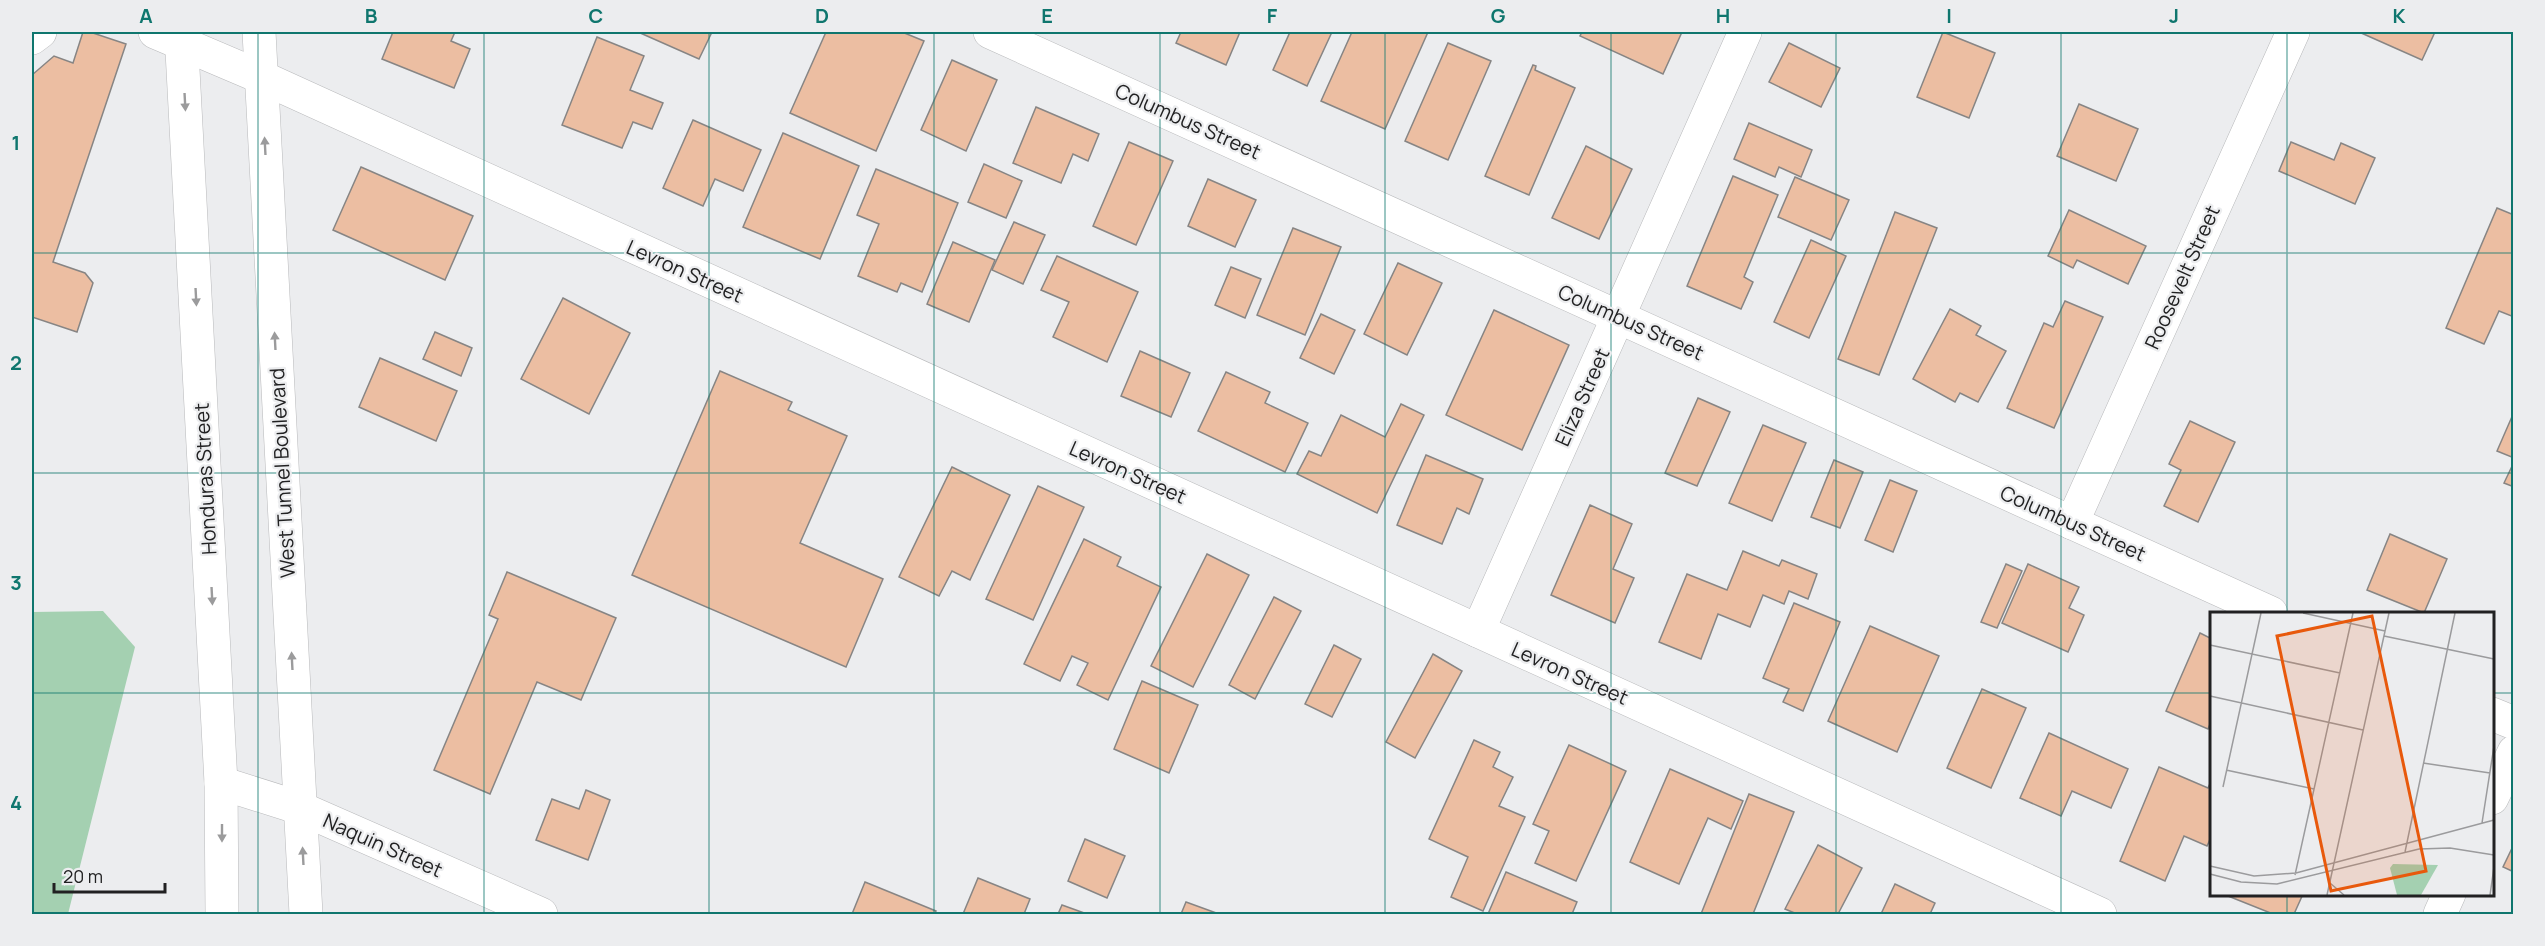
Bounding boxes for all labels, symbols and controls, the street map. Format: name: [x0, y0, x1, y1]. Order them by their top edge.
text: A: [139, 2, 153, 29]
text: B: [365, 2, 378, 29]
text: C: [589, 2, 603, 29]
text: D: [815, 2, 829, 29]
text: E: [1041, 2, 1053, 29]
text: F: [1267, 2, 1278, 29]
text: G: [1491, 2, 1506, 29]
text: H: [1716, 2, 1730, 29]
text: I: [1946, 2, 1952, 29]
text: J: [2169, 2, 2179, 29]
text: K: [2393, 2, 2406, 29]
street label: Columbus Street: [1111, 77, 1265, 165]
one-way arrow: [181, 93, 190, 112]
text: 1: [12, 129, 20, 156]
one-way arrow: [260, 137, 269, 156]
street label: Roosevelt Street: [2138, 201, 2226, 353]
street label: Levron Street: [622, 233, 748, 309]
street label: Columbus Street: [1554, 278, 1708, 366]
one-way arrow: [191, 287, 200, 306]
one-way arrow: [271, 331, 280, 350]
street label: Eliza Street: [1548, 344, 1616, 450]
text: 2: [10, 349, 22, 376]
street label: West Tunnel Boulevard: [263, 367, 301, 579]
street label: Honduras Street: [188, 402, 222, 556]
street label: Levron Street: [1065, 434, 1191, 510]
street label: Columbus Street: [1996, 479, 2150, 567]
text: 3: [10, 569, 22, 596]
one-way arrow: [207, 587, 216, 606]
inset map: [2210, 612, 2494, 895]
street label: Levron Street: [1507, 635, 1633, 711]
one-way arrow: [288, 652, 297, 671]
text: 4: [10, 789, 22, 816]
street label: Naquin Street: [319, 807, 447, 883]
one-way arrow: [217, 824, 227, 843]
one-way arrow: [298, 847, 307, 866]
scale bar: [54, 856, 165, 894]
text: 20 m: [63, 864, 103, 888]

